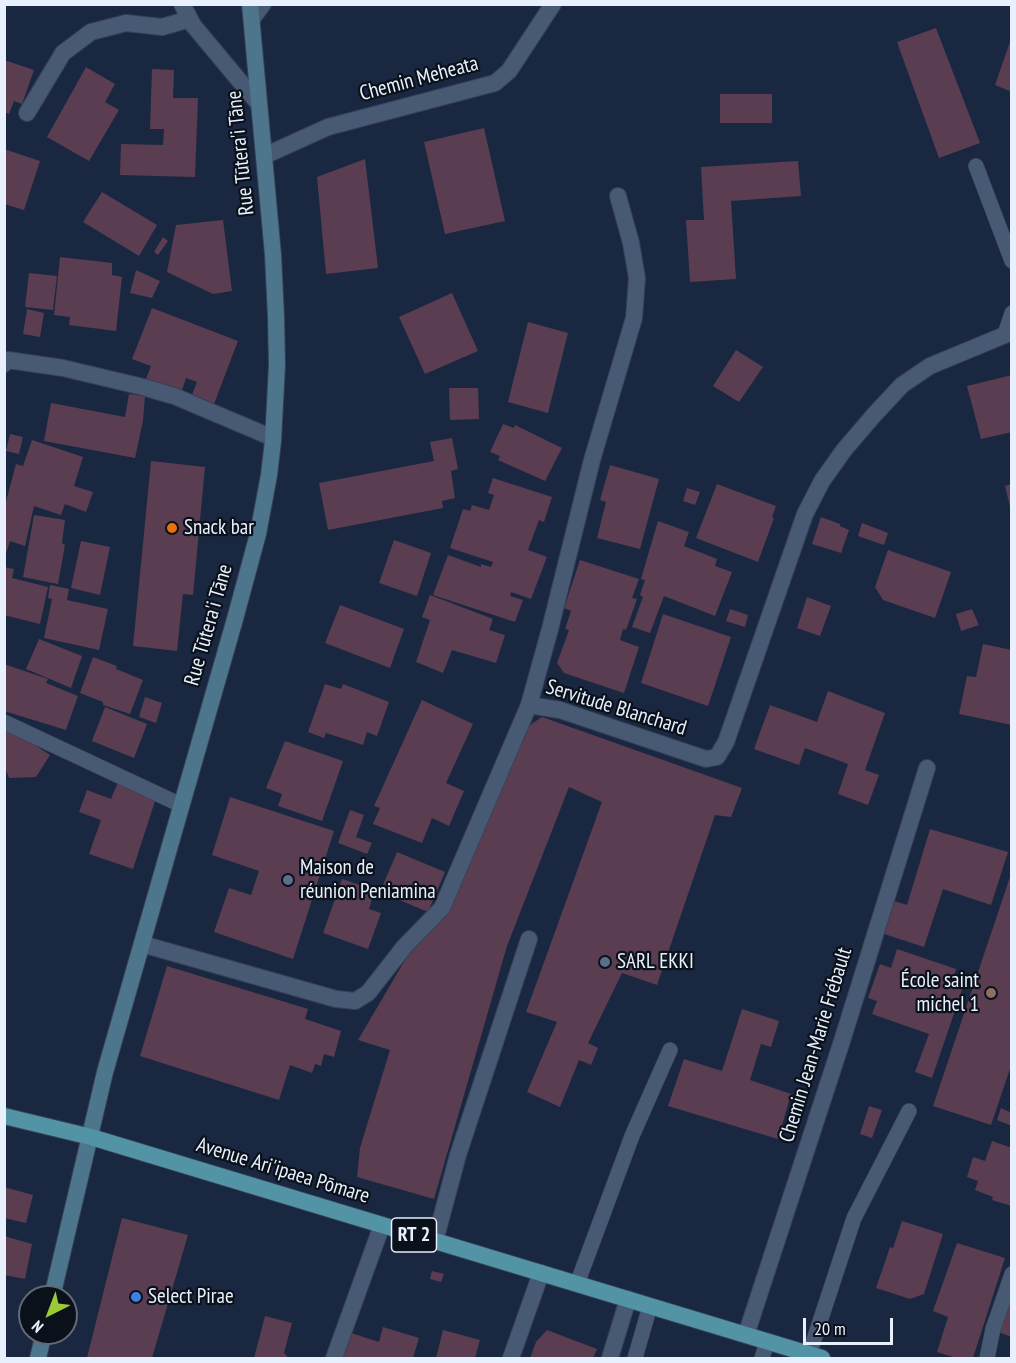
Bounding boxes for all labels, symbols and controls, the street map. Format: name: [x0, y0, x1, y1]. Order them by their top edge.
street label: Chemin Meheata: [357, 51, 481, 107]
street label: Rue Tūtera'i Tāne: [222, 90, 260, 216]
place label: Snack bar: [184, 515, 254, 541]
marker: Snack bar: [165, 521, 179, 535]
street label: Rue Tūtera'i Tāne: [180, 561, 238, 689]
street label: Servitude Blanchard: [543, 675, 689, 741]
place label: Maison de réunion Peniamina: [300, 855, 436, 905]
marker: Maison de réunion Peniamina: [281, 873, 295, 887]
street label: Chemin Jean-Marie Frébault: [774, 944, 858, 1146]
place label: SARL EKKI: [617, 949, 694, 975]
marker: SARL EKKI: [598, 955, 612, 969]
place label: École saint michel 1: [901, 968, 979, 1018]
marker: École saint michel 1: [984, 986, 998, 1000]
street label: Avenue Ari'ipaea Pōmare: [193, 1133, 373, 1209]
road number: RT 2: [392, 1218, 436, 1252]
place label: Select Pirae: [148, 1284, 234, 1310]
north arrow: [18, 1285, 78, 1345]
marker: Select Pirae: [129, 1290, 143, 1304]
scale bar: [806, 1306, 896, 1344]
text: N: [27, 1317, 47, 1337]
text: 20 m: [814, 1317, 846, 1340]

